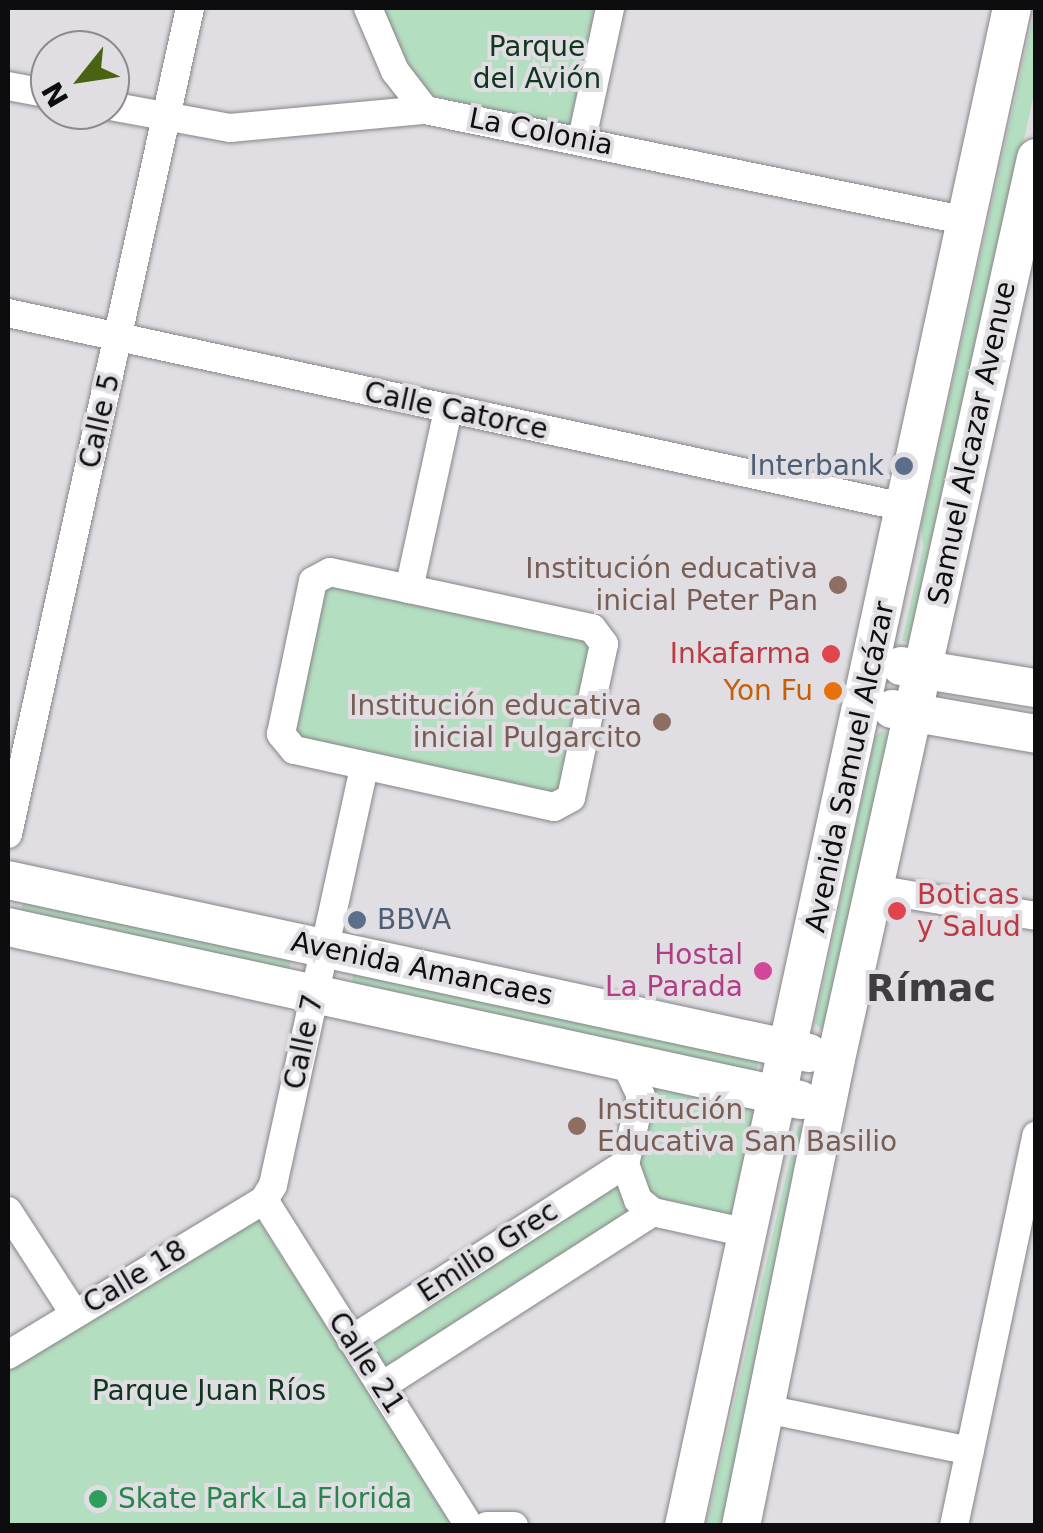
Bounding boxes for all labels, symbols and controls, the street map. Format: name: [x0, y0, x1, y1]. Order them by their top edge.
north arrow: [30, 30, 130, 130]
park label: Parque del Avión: [473, 30, 601, 96]
text: N: [35, 76, 75, 113]
street label: La Colonia: [466, 102, 616, 162]
street label: Samuel Alcazar Avenue: [921, 278, 1023, 608]
street label: Calle 5: [73, 370, 127, 472]
street label: Calle Catorce: [361, 375, 551, 447]
place label: Interbank: [749, 449, 884, 483]
marker: Interbank: [893, 455, 915, 477]
place label: Institución educativa inicial Peter Pan: [525, 552, 818, 618]
marker: Institución educativa inicial Peter Pan: [827, 574, 849, 596]
street label: Avenida Samuel Alcázar: [798, 599, 902, 935]
place label: Inkafarma: [670, 637, 811, 671]
marker: Inkafarma: [820, 643, 842, 665]
place label: Yon Fu: [724, 674, 813, 708]
marker: Yon Fu: [822, 680, 844, 702]
place label: Institución educativa inicial Pulgarcito: [349, 689, 642, 755]
marker: Institución educativa inicial Pulgarcito: [651, 711, 673, 733]
place label: Boticas y Salud: [917, 878, 1021, 944]
marker: Boticas y Salud: [886, 900, 908, 922]
place label: BBVA: [377, 903, 451, 937]
marker: BBVA: [346, 909, 368, 931]
street label: Avenida Amancaes: [288, 925, 556, 1013]
place label: Hostal La Parada: [605, 938, 743, 1004]
marker: Hostal La Parada: [752, 960, 774, 982]
district label: Rímac: [866, 966, 996, 1012]
street label: Calle 7: [278, 991, 330, 1093]
place label: Institución Educativa San Basilio: [597, 1093, 897, 1159]
marker: Institución Educativa San Basilio: [566, 1115, 588, 1137]
street label: Emilio Grec: [412, 1194, 564, 1310]
street label: Calle 18: [77, 1233, 193, 1321]
street label: Calle 21: [321, 1306, 411, 1420]
park label: Parque Juan Ríos: [92, 1374, 326, 1408]
place label: Skate Park La Florida: [118, 1482, 412, 1516]
marker: Skate Park La Florida: [87, 1488, 109, 1510]

